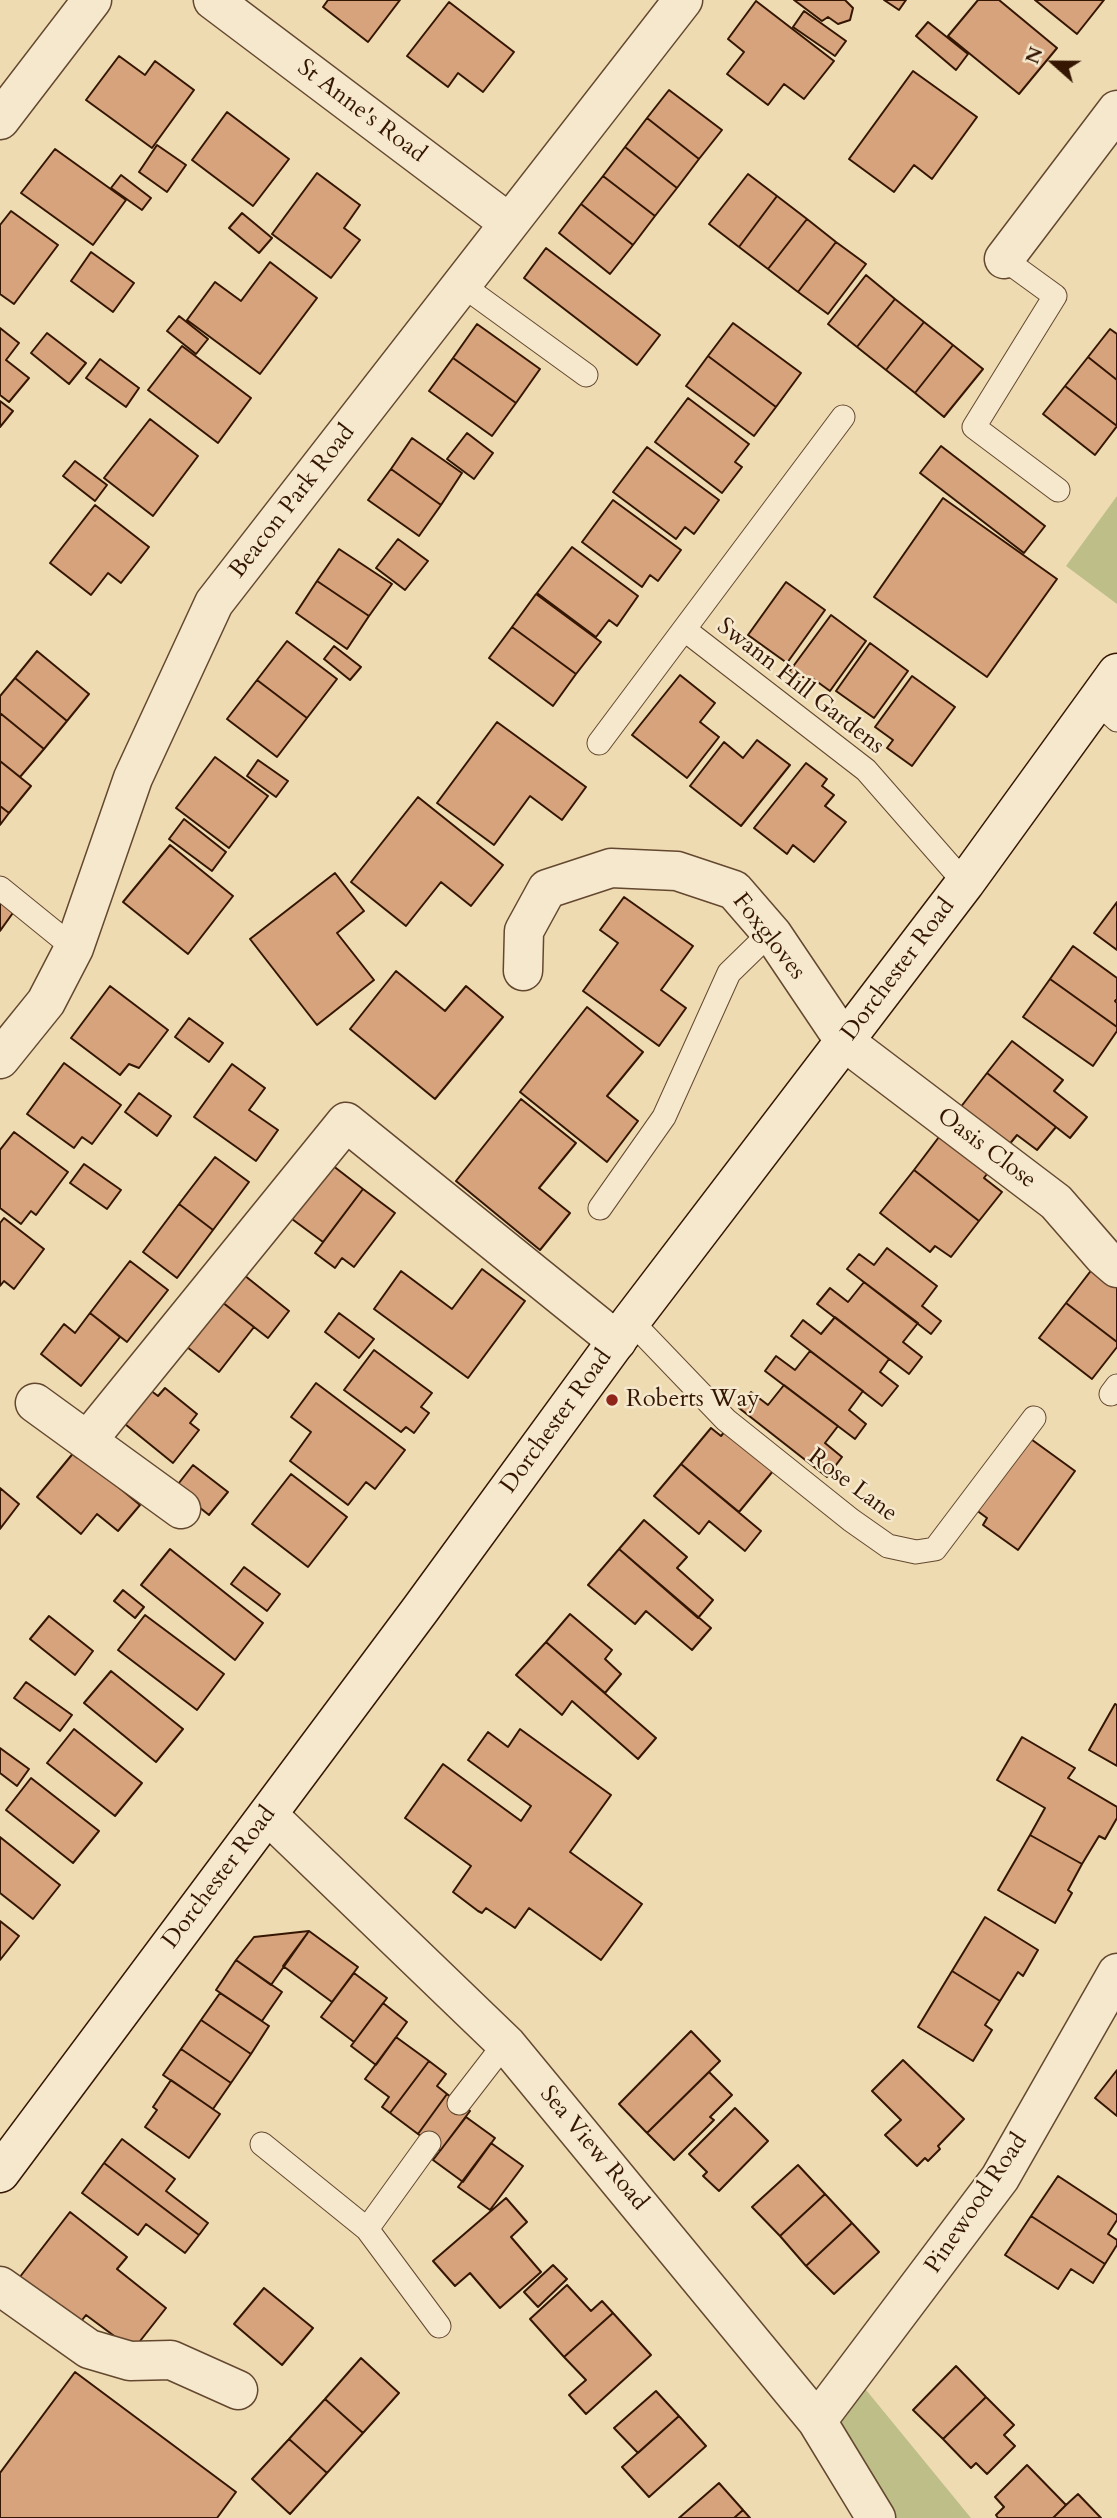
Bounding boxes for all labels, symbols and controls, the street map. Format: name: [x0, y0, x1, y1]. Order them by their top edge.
north arrow: [1019, 28, 1089, 98]
text: N: [1019, 43, 1049, 68]
street label: St Anne's Road: [291, 54, 431, 170]
street label: Beacon Park Road: [224, 419, 362, 585]
street label: Swann Hill Gardens: [711, 613, 889, 761]
street label: Foxgloves: [725, 888, 811, 986]
street label: Dorchester Road: [836, 893, 962, 1047]
street label: Oasis Close: [931, 1102, 1041, 1196]
street label: Dorchester Road: [495, 1344, 619, 1500]
place label: Roberts Way: [626, 1386, 760, 1414]
marker: Roberts Way: [604, 1392, 620, 1408]
street label: Rose Lane: [802, 1443, 902, 1529]
street label: Dorchester Road: [157, 1801, 283, 1955]
street label: Sea View Road: [533, 2081, 653, 2217]
street label: Pinewood Road: [920, 2129, 1034, 2279]

